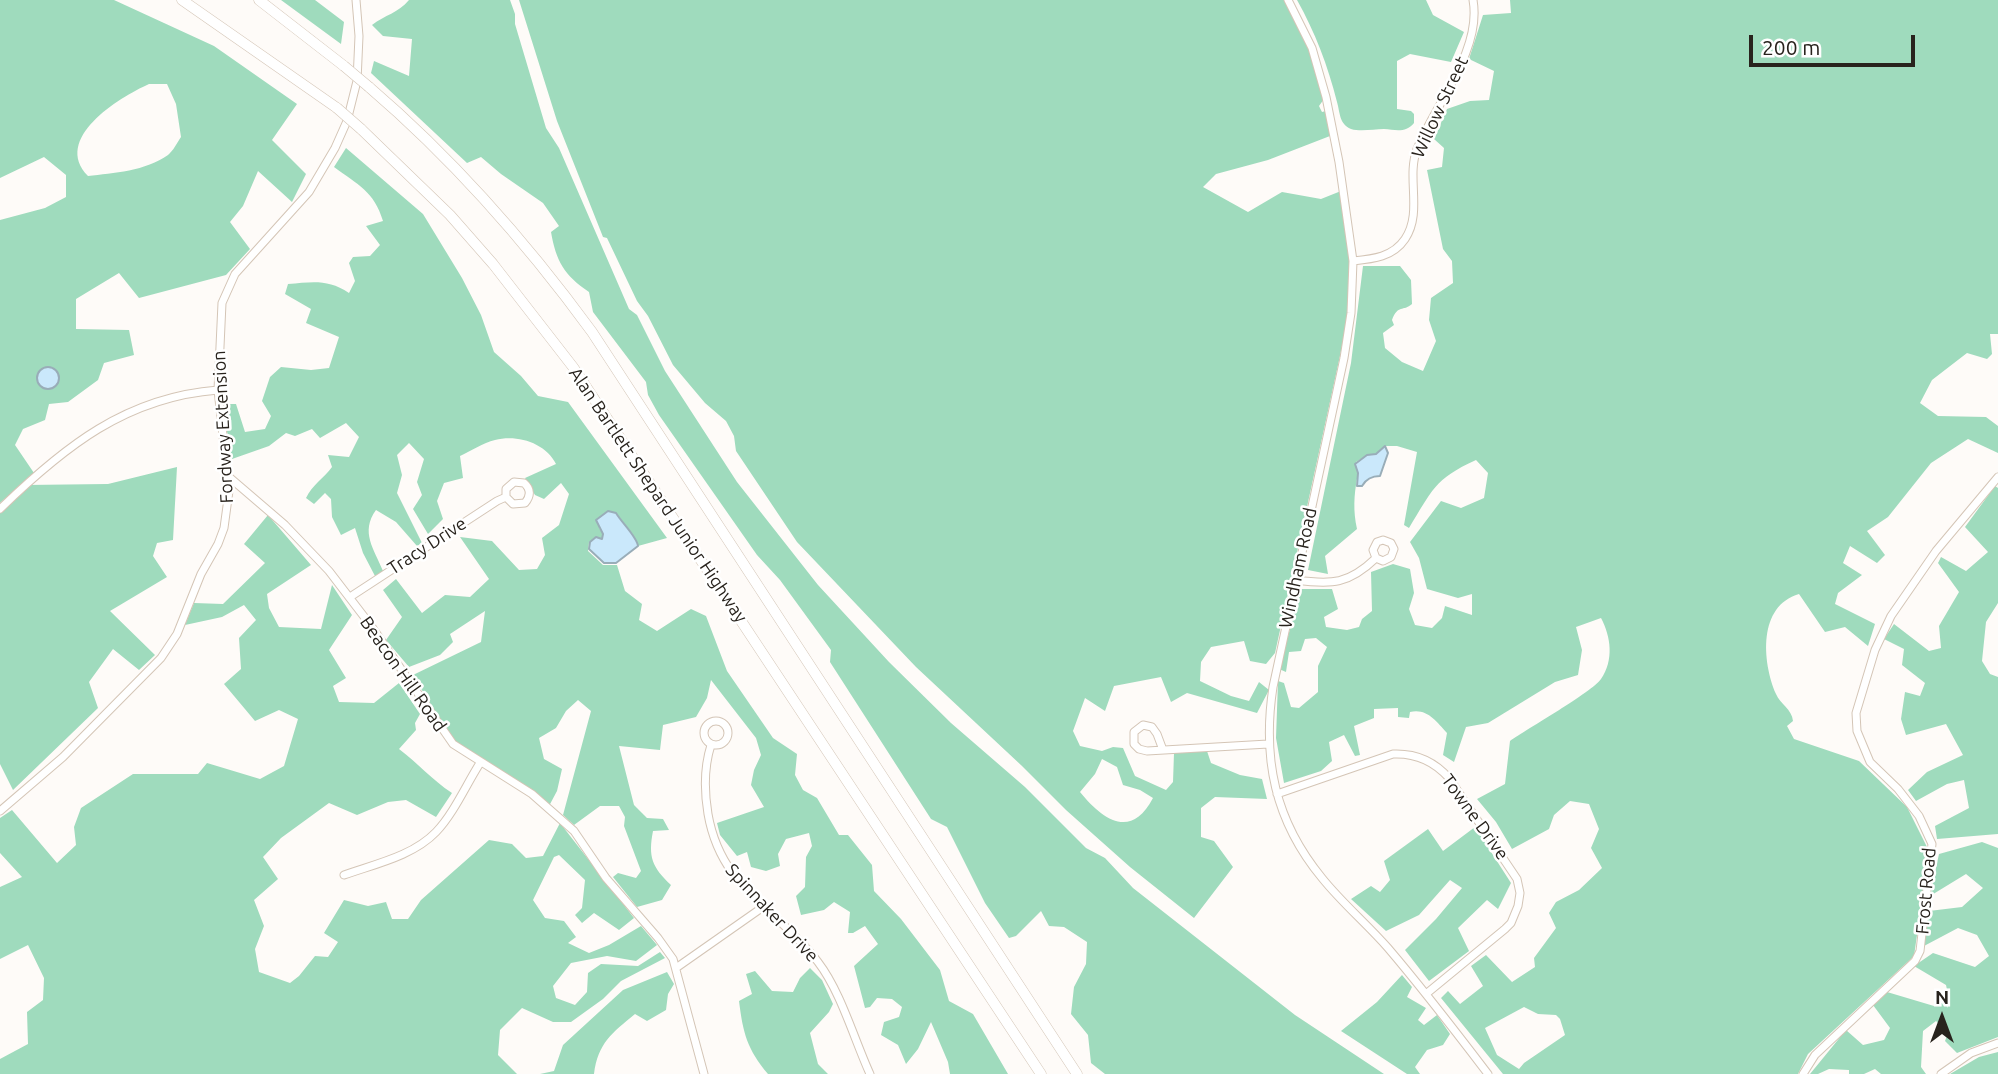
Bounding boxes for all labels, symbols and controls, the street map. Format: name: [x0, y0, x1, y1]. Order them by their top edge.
scale bar: [1753, 21, 1919, 65]
text: 200 m: [1762, 35, 1820, 59]
street label: Willow Street: [1407, 53, 1473, 161]
street label: Fordway Extension: [208, 350, 238, 504]
street label: Alan Bartlett Shepard Junior Highway: [564, 363, 752, 627]
street label: Windham Road: [1275, 506, 1321, 630]
street label: Tracy Drive: [384, 513, 470, 579]
street label: Beacon Hill Road: [355, 612, 451, 736]
street label: Towne Drive: [1437, 770, 1513, 864]
street label: Frost Road: [1911, 847, 1941, 935]
street label: Spinnaker Drive: [721, 859, 823, 967]
north arrow: [1907, 983, 1977, 1053]
text: N: [1935, 986, 1949, 1008]

